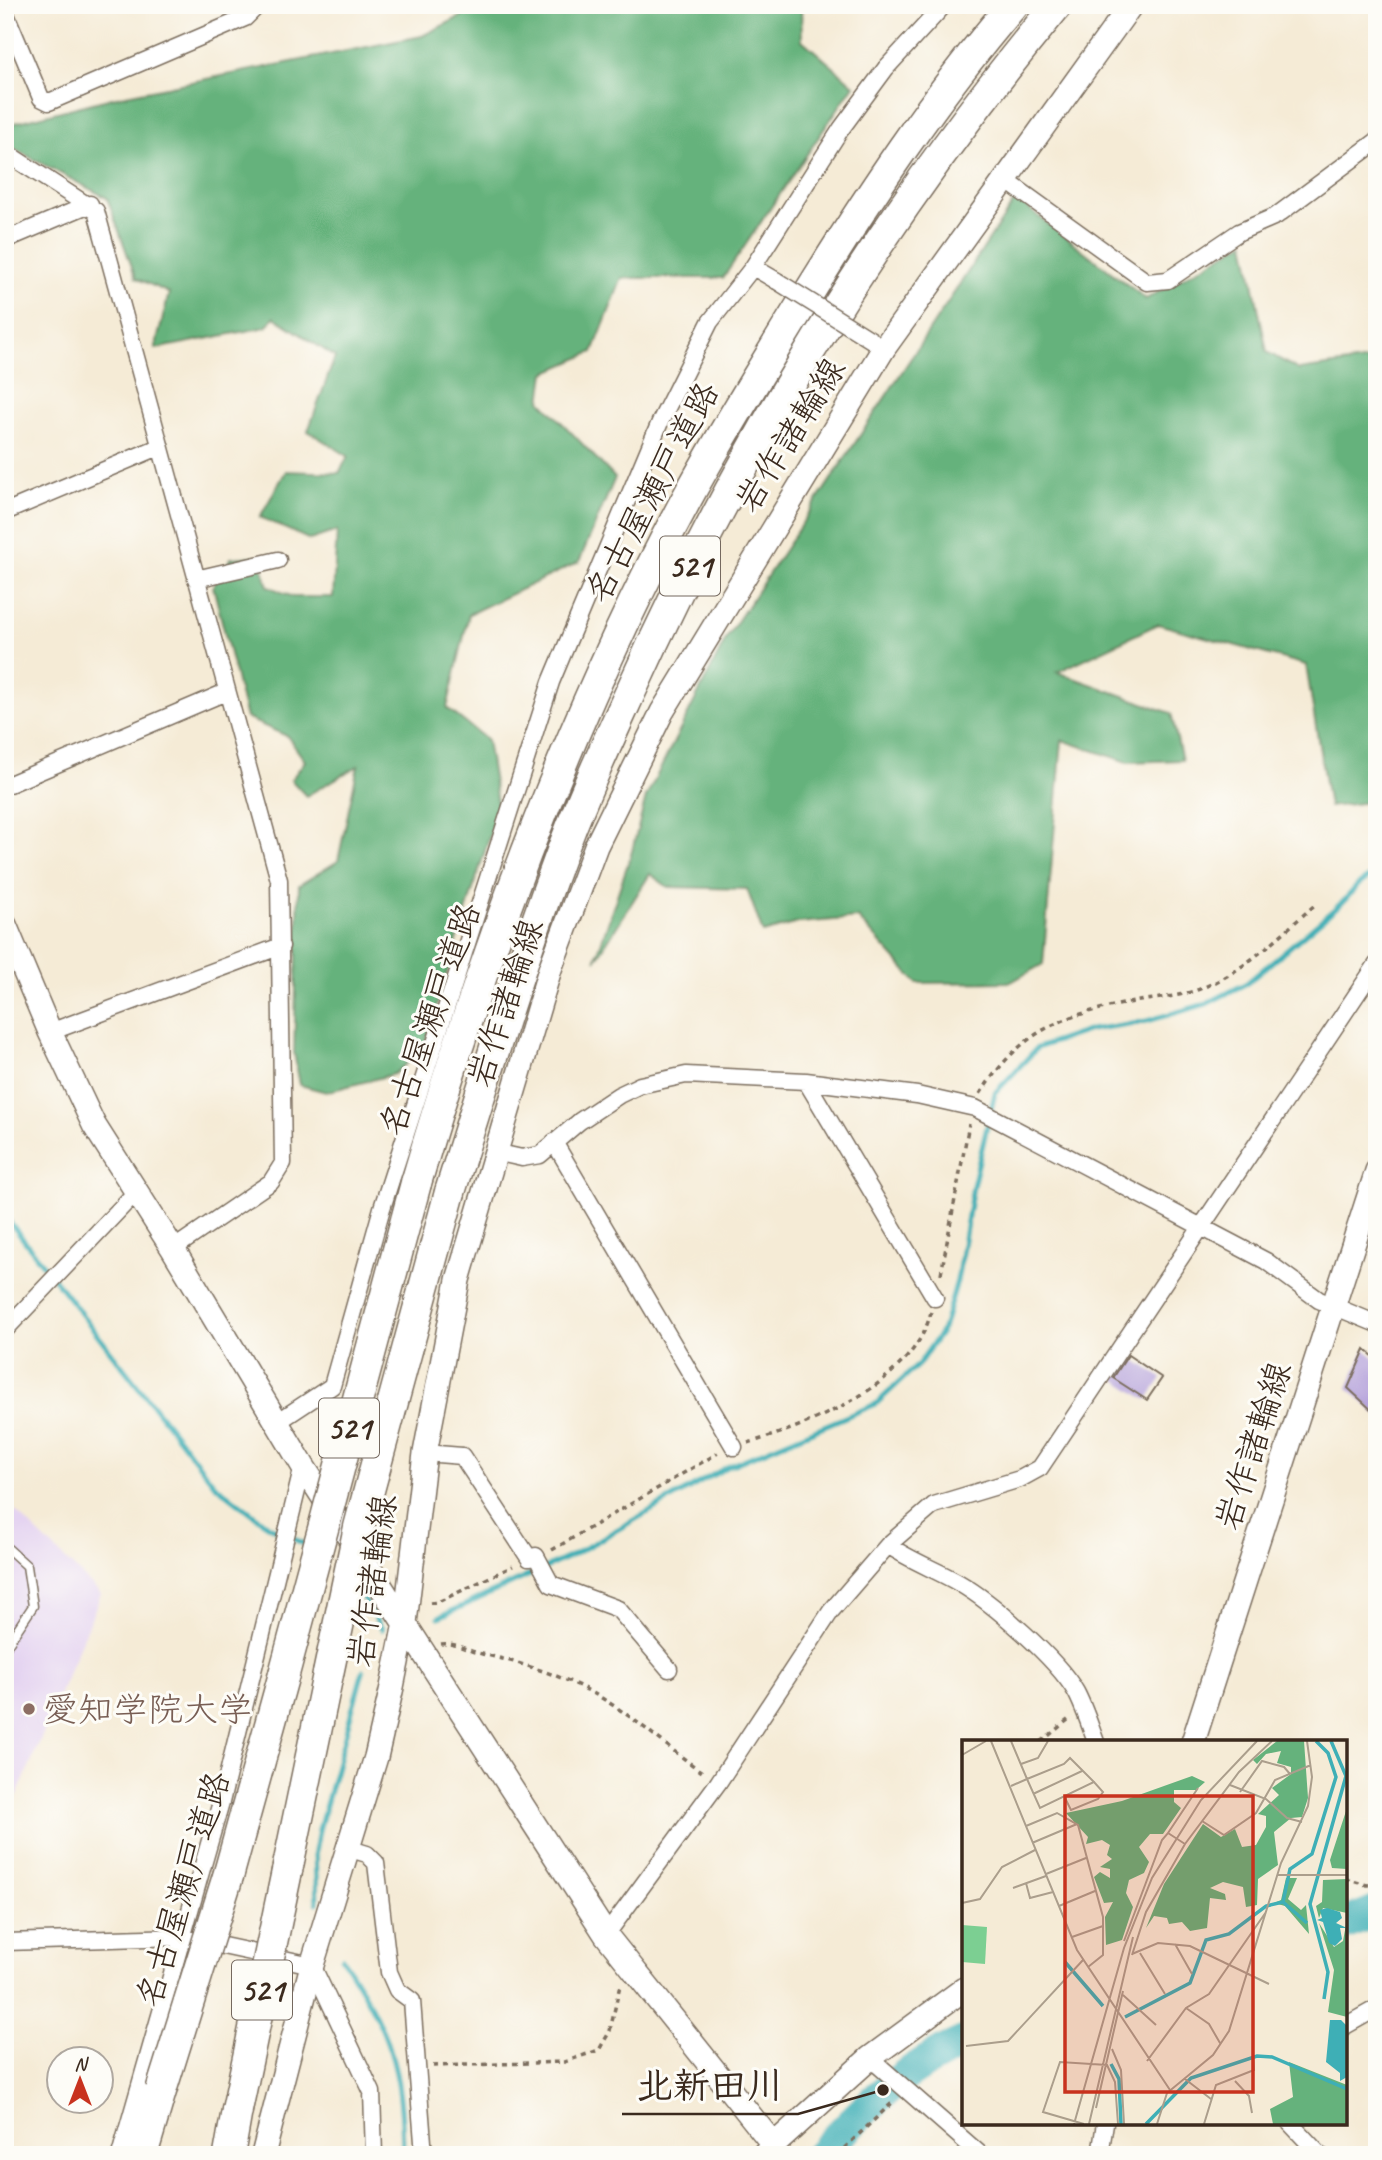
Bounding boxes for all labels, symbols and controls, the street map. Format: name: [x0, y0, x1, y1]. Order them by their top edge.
street label: 岩作諸輪線: [725, 349, 855, 521]
street label: 名古屋瀬戸道路: [575, 373, 729, 611]
road number: 521: [660, 537, 720, 596]
street label: 名古屋瀬戸道路: [369, 896, 491, 1142]
street label: 岩作諸輪線: [457, 913, 553, 1093]
street label: 岩作諸輪線: [1205, 1356, 1301, 1536]
road number: 521: [319, 1398, 379, 1458]
street label: 岩作諸輪線: [338, 1491, 406, 1671]
place label: 愛知学院大学: [43, 1687, 253, 1732]
marker: 愛知学院大学: [21, 1701, 37, 1717]
inset map: [962, 1740, 1347, 2125]
street label: 名古屋瀬戸道路: [126, 1765, 240, 2013]
road number: 521: [232, 1960, 292, 2020]
north arrow: [46, 2044, 116, 2114]
text: N: [74, 2052, 89, 2076]
callout: 北新田川: [622, 2056, 798, 2114]
text: 北新田川: [636, 2062, 784, 2109]

